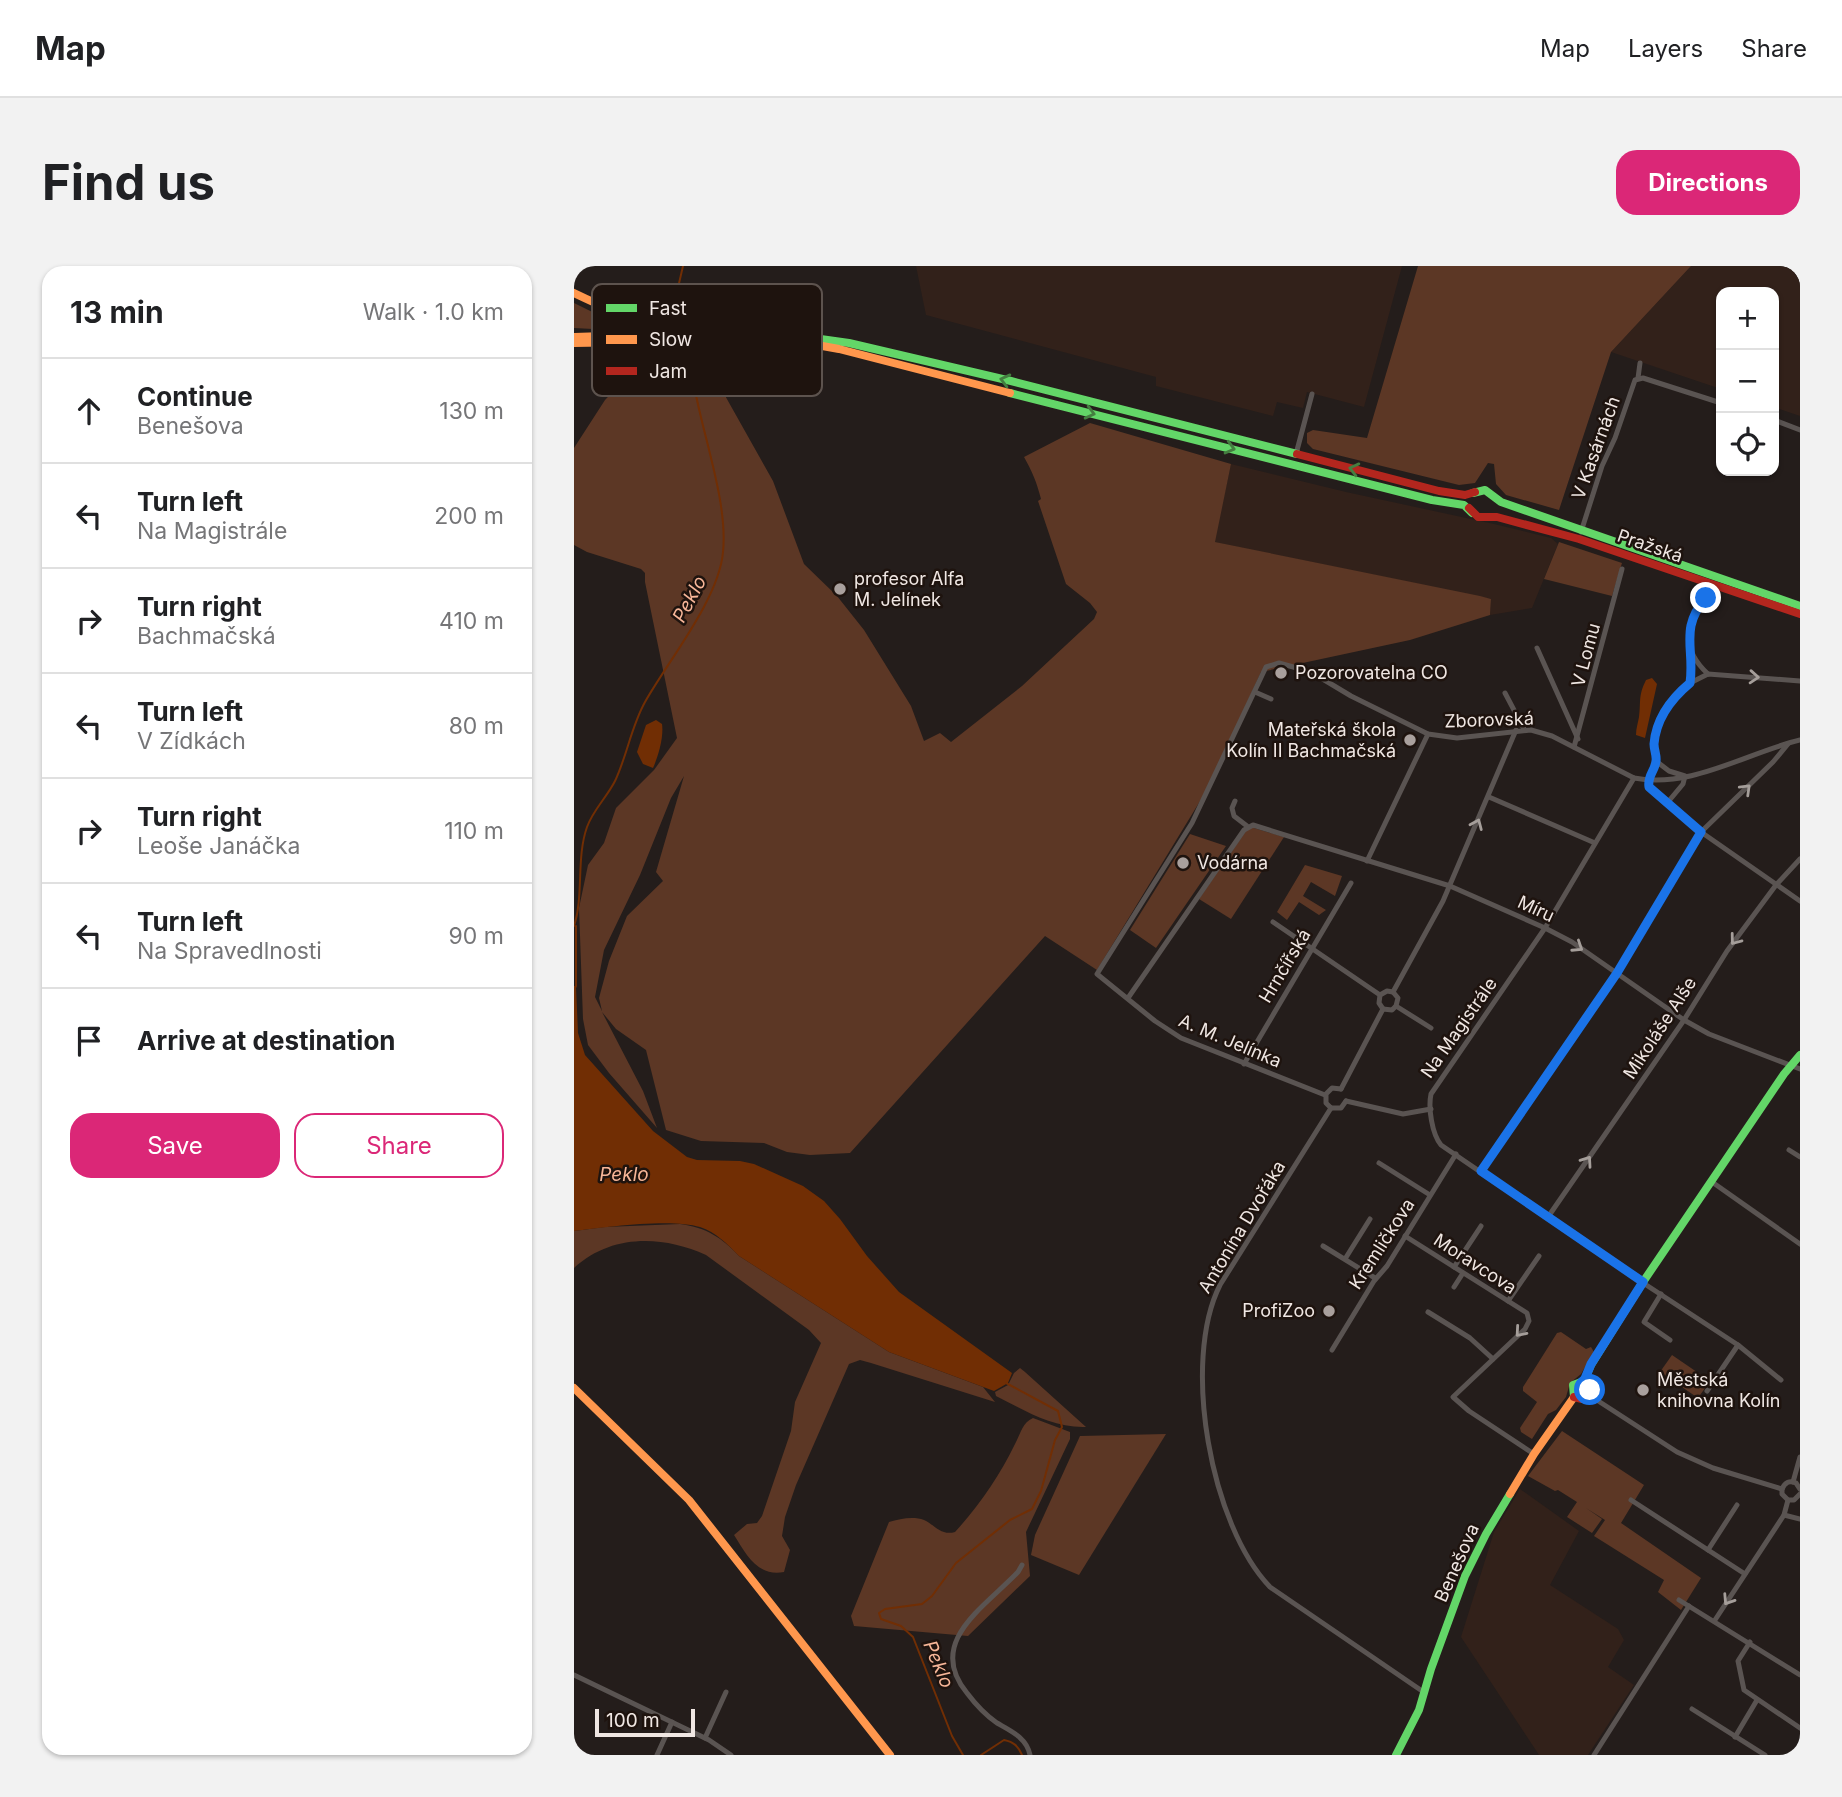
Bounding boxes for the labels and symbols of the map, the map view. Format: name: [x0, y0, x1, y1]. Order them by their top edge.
legend: [592, 284, 822, 396]
text: Fast: [649, 297, 687, 320]
text: Slow: [649, 328, 692, 351]
text: Jam: [649, 360, 687, 383]
one-way arrow: [999, 374, 1011, 388]
street label: V Kasárnách: [1567, 393, 1624, 502]
one-way arrow: [1084, 405, 1096, 419]
one-way arrow: [1224, 440, 1236, 454]
one-way arrow: [1348, 463, 1360, 477]
street label: Pražská: [1615, 525, 1686, 566]
place label: profesor Alfa M. Jelínek: [854, 568, 964, 610]
water label: Peklo: [668, 572, 711, 626]
marker: profesor Alfa M. Jelínek: [832, 581, 848, 597]
route end: [1690, 582, 1721, 613]
street label: V Lomu: [1567, 621, 1604, 689]
place label: Pozorovatelna CO: [1295, 662, 1448, 683]
marker: Pozorovatelna CO: [1273, 665, 1289, 681]
one-way arrow: [1749, 670, 1760, 685]
street label: Zborovská: [1444, 707, 1534, 732]
place label: Mateřská škola Kolín II Bachmačská: [1226, 719, 1396, 761]
marker: Mateřská škola Kolín II Bachmačská: [1402, 732, 1418, 748]
one-way arrow: [1737, 784, 1750, 797]
one-way arrow: [1469, 819, 1483, 831]
place label: Vodárna: [1197, 852, 1268, 873]
marker: Vodárna: [1175, 855, 1191, 871]
street label: Míru: [1515, 891, 1558, 926]
street label: Hrnčířská: [1254, 925, 1315, 1006]
one-way arrow: [1731, 932, 1744, 945]
one-way arrow: [1570, 938, 1583, 951]
street label: Mikoláše Alše: [1619, 973, 1700, 1083]
street label: Na Magistrále: [1416, 974, 1501, 1082]
street label: A. M. Jelínka: [1176, 1010, 1285, 1072]
one-way arrow: [1579, 1156, 1591, 1169]
street label: Antonína Dvořáka: [1194, 1157, 1289, 1297]
water label: Peklo: [599, 1163, 649, 1186]
street label: Kremličkova: [1344, 1194, 1419, 1293]
street label: Moravcova: [1430, 1229, 1521, 1298]
place label: ProfiZoo: [1242, 1300, 1315, 1321]
marker: ProfiZoo: [1321, 1303, 1337, 1319]
one-way arrow: [1516, 1324, 1528, 1337]
place label: Městská knihovna Kolín: [1657, 1369, 1780, 1411]
route start: [1574, 1374, 1605, 1405]
marker: Městská knihovna Kolín: [1635, 1382, 1651, 1398]
street label: Benešova: [1430, 1520, 1483, 1605]
one-way arrow: [1724, 1592, 1737, 1605]
water label: Peklo: [918, 1637, 959, 1691]
scale bar: [595, 1706, 695, 1738]

